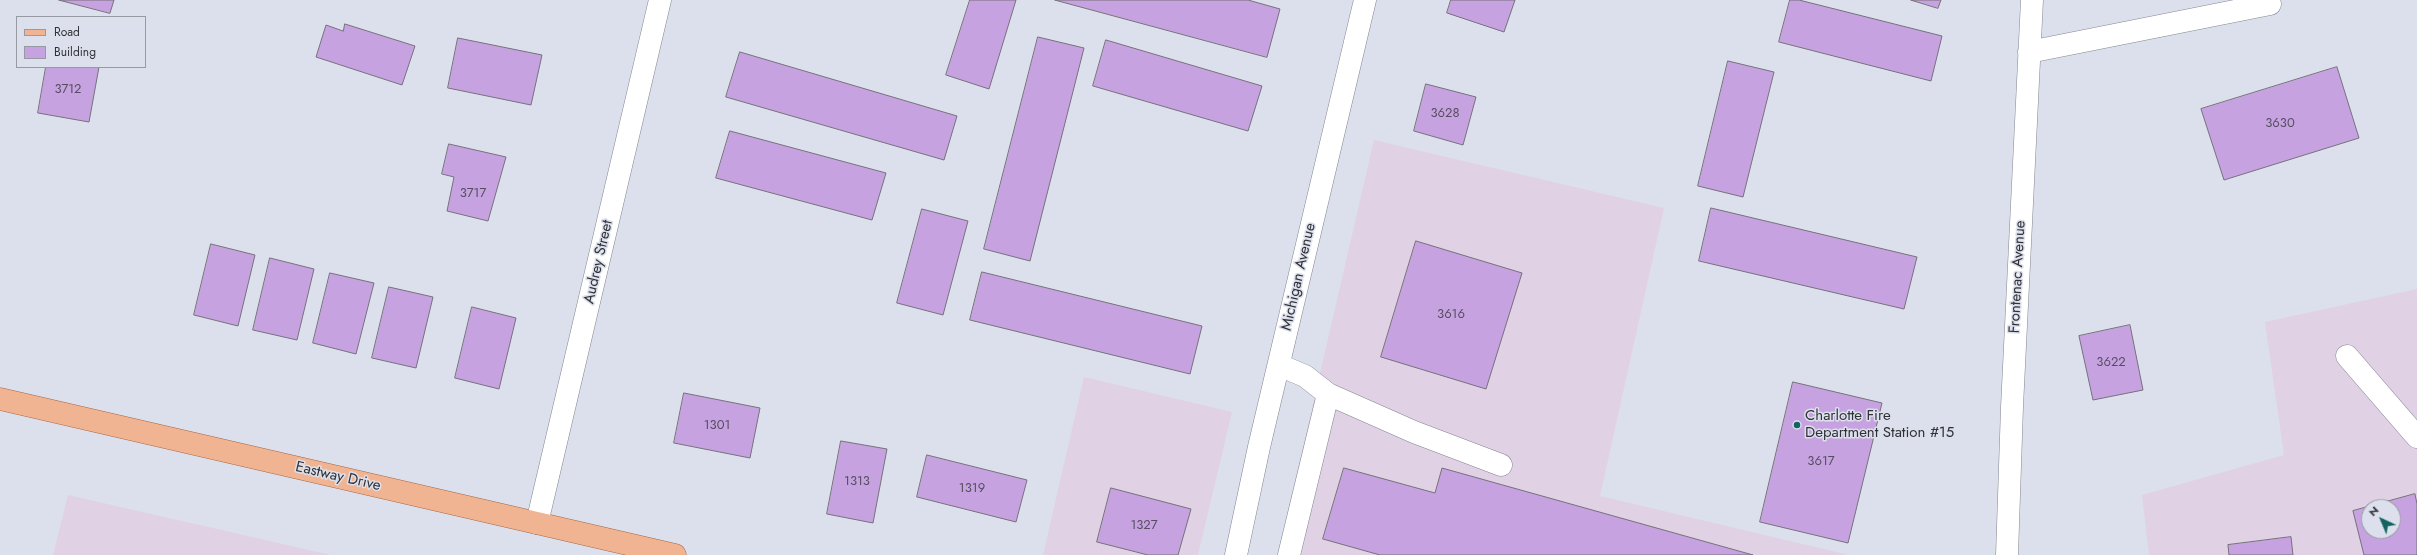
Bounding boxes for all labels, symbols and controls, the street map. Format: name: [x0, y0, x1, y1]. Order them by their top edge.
legend: [16, 16, 146, 68]
text: Road: [54, 23, 80, 41]
text: Building: [54, 43, 96, 61]
house number: 3712: [55, 82, 81, 98]
house number: 3628: [1430, 106, 1460, 122]
house number: 3630: [2265, 116, 2295, 132]
house number: 3717: [460, 186, 486, 202]
street label: Audrey Street: [581, 218, 617, 306]
street label: Frontenac Avenue: [2006, 220, 2030, 334]
street label: Michigan Avenue: [1278, 221, 1320, 333]
house number: 3616: [1437, 307, 1465, 323]
house number: 3622: [2096, 355, 2126, 371]
place label: Charlotte Fire Department Station #15: [1805, 407, 1954, 442]
house number: 1301: [704, 418, 730, 434]
marker: Charlotte Fire Department Station #15: [1792, 420, 1802, 430]
house number: 3617: [1807, 454, 1835, 470]
street label: Eastway Drive: [294, 458, 382, 496]
house number: 1313: [844, 474, 870, 490]
house number: 1319: [959, 481, 985, 497]
north arrow: [2361, 499, 2401, 539]
text: N: [2365, 502, 2382, 520]
house number: 1327: [1130, 518, 1158, 534]

